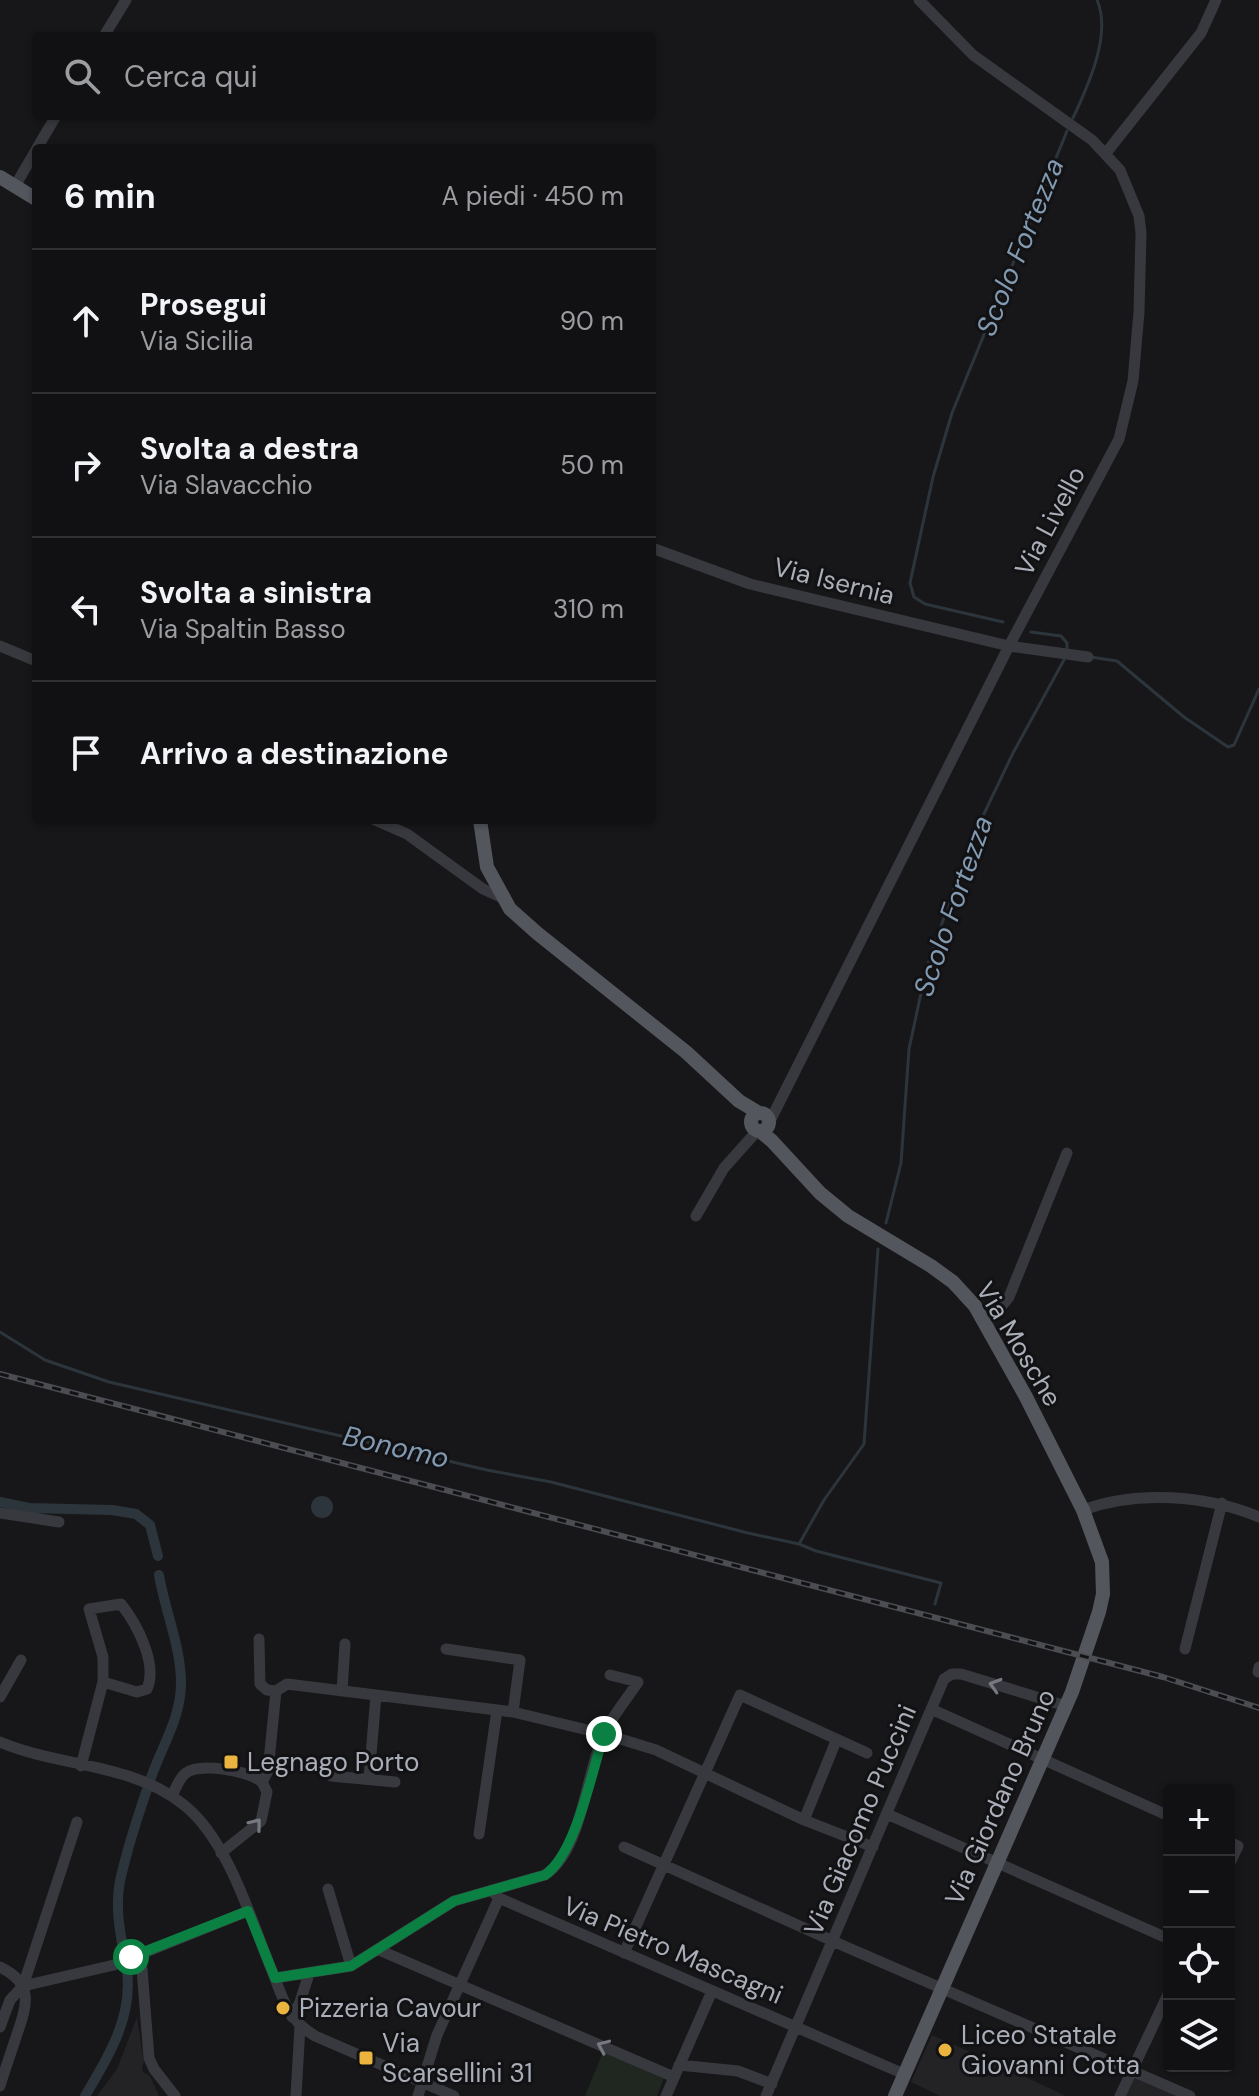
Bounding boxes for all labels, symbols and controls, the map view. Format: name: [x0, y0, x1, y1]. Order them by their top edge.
search box: [32, 32, 656, 120]
icon: search: [60, 54, 104, 98]
text: Cerca qui: [124, 57, 258, 96]
water label: Scolo Fortezza: [967, 153, 1073, 341]
text: 6 min: [64, 174, 156, 219]
text: A piedi · 450 m: [442, 179, 624, 213]
text: Prosegui: [140, 285, 267, 324]
icon: ahead: [64, 299, 108, 343]
text: 90 m: [560, 304, 624, 338]
text: Via Sicilia: [140, 324, 253, 358]
text: Svolta a destra: [140, 429, 359, 468]
icon: right: [64, 443, 108, 487]
text: 50 m: [560, 448, 624, 482]
street label: Via Livello: [1007, 460, 1093, 582]
text: Via Slavacchio: [140, 468, 313, 502]
street label: Via Isernia: [770, 550, 898, 612]
text: Svolta a sinistra: [140, 573, 372, 612]
icon: left: [64, 587, 108, 631]
text: 310 m: [553, 592, 624, 626]
text: Via Spaltin Basso: [140, 612, 346, 646]
icon: arrive: [64, 731, 108, 775]
text: Arrivo a destinazione: [140, 734, 449, 773]
water label: Scolo Fortezza: [905, 811, 1001, 1001]
street label: Via Mosche: [968, 1275, 1070, 1413]
water label: Bonomo: [339, 1417, 453, 1477]
one-way arrow: [989, 1678, 1002, 1694]
street label: Via Giordano Bruno: [937, 1683, 1063, 1911]
street label: Via Giacomo Puccini: [796, 1699, 924, 1941]
route end: [586, 1716, 622, 1752]
place label: Legnago Porto: [247, 1745, 419, 1779]
marker: Legnago Porto: [222, 1753, 240, 1771]
map controls: [1163, 1784, 1235, 2072]
button: +: [1163, 1784, 1235, 1856]
one-way arrow: [246, 1818, 260, 1833]
button: −: [1163, 1856, 1235, 1928]
street label: Via Pietro Mascagni: [558, 1888, 788, 2012]
button: locate: [1163, 1928, 1235, 2000]
route start: [113, 1939, 149, 1975]
place label: Pizzeria Cavour: [299, 1991, 481, 2025]
marker: Pizzeria Cavour: [274, 1999, 292, 2017]
button: layers: [1163, 2000, 1235, 2072]
place label: Liceo Statale Giovanni Cotta: [961, 2018, 1140, 2082]
place label: Via Scarsellini 31: [382, 2026, 533, 2090]
one-way arrow: [597, 2039, 611, 2055]
marker: Liceo Statale Giovanni Cotta: [936, 2041, 954, 2059]
marker: Via Scarsellini 31: [357, 2049, 375, 2067]

